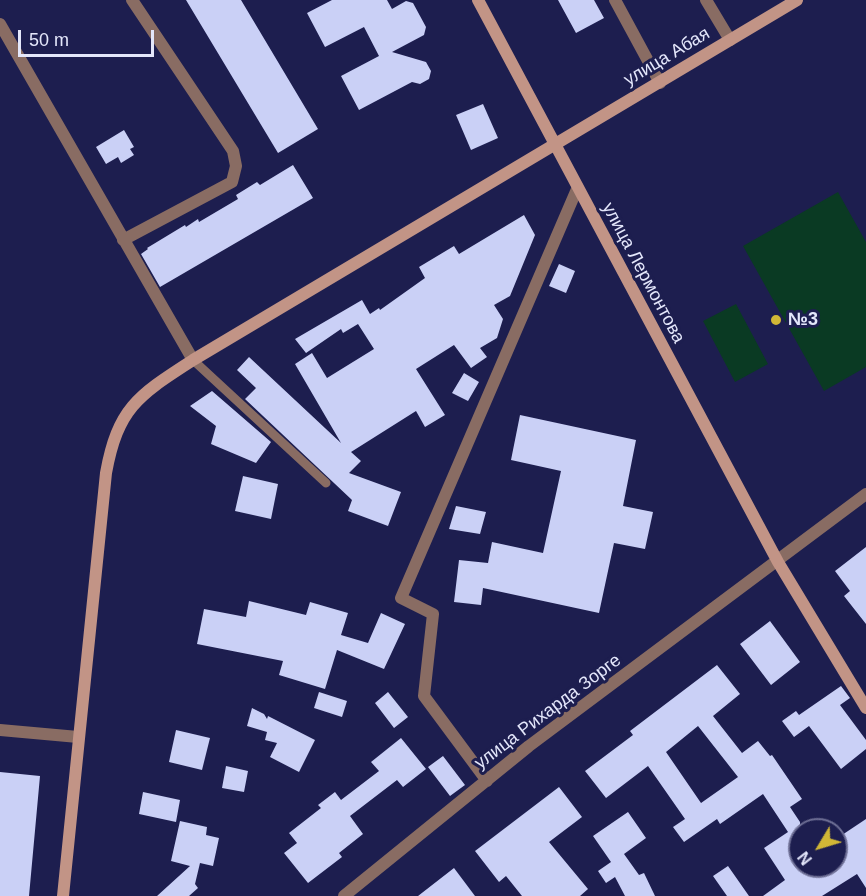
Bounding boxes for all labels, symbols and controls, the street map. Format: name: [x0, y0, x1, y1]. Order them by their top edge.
scale bar: [21, 18, 158, 56]
street label: улица Абая: [620, 23, 714, 91]
text: 50 m: [29, 30, 69, 50]
street label: улица Лермонтова: [597, 199, 689, 347]
place label: №3: [788, 309, 818, 331]
marker: №3: [769, 313, 783, 327]
street label: улица Рихарда Зорге: [471, 650, 625, 774]
north arrow: [788, 818, 848, 878]
text: N: [795, 848, 815, 868]

